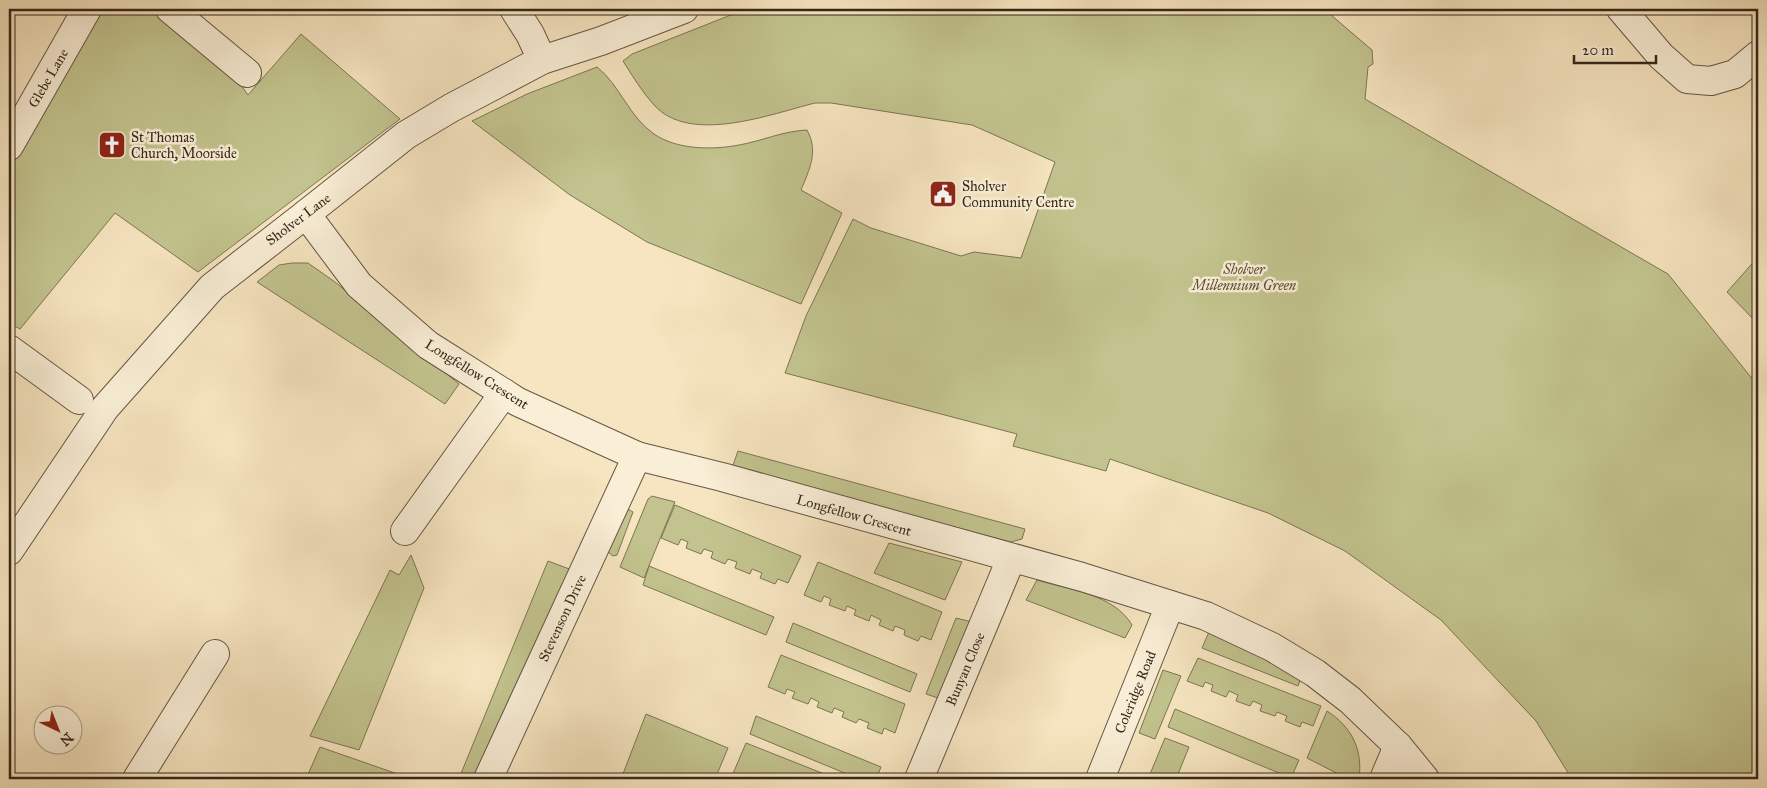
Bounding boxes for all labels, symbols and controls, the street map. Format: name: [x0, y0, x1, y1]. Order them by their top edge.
scale bar: [1574, 32, 1657, 64]
text: 20 m: [1582, 41, 1614, 59]
street label: Glebe Lane: [25, 46, 72, 111]
place label: St Thomas Church, Moorside: [131, 129, 237, 162]
church icon: St Thomas Church, Moorside: [97, 130, 127, 160]
place label: Sholver Community Centre: [962, 178, 1074, 211]
public building icon: Sholver Community Centre: [928, 179, 958, 209]
street label: Sholver Lane: [263, 189, 334, 249]
park label: Sholver Millennium Green: [1190, 261, 1297, 294]
street label: Longfellow Crescent: [422, 336, 532, 413]
street label: Longfellow Crescent: [794, 491, 913, 540]
street label: Stevenson Drive: [535, 572, 590, 664]
street label: Bunyan Close: [942, 630, 989, 709]
street label: Coleridge Road: [1111, 648, 1160, 736]
north arrow: [32, 706, 82, 756]
text: N: [56, 729, 77, 749]

